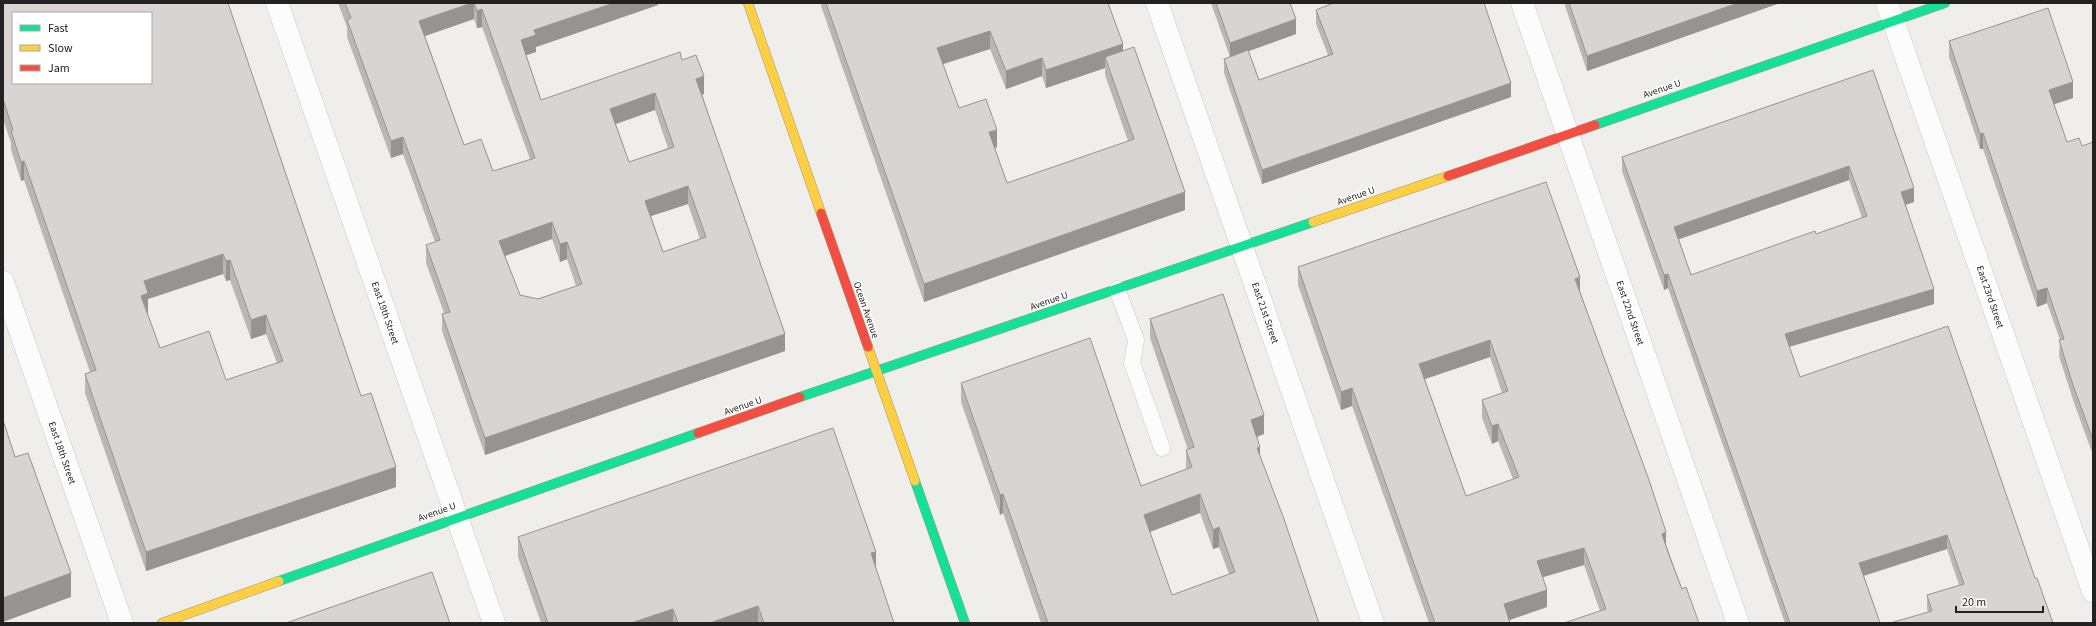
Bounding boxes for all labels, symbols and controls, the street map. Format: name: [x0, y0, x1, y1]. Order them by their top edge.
legend: [12, 12, 152, 84]
text: Fast: [48, 20, 68, 37]
text: Slow: [48, 40, 73, 57]
text: Jam: [48, 60, 70, 77]
street label: Avenue U: [1641, 76, 1683, 102]
street label: Avenue U: [1335, 183, 1377, 209]
street label: East 23rd Street: [1973, 264, 2007, 331]
street label: East 22nd Street: [1612, 279, 1648, 348]
street label: East 19th Street: [368, 280, 402, 347]
street label: Ocean Avenue: [850, 280, 882, 340]
street label: East 21st Street: [1248, 280, 1282, 346]
street label: Avenue U: [1028, 288, 1070, 314]
street label: Avenue U: [722, 393, 764, 419]
street label: East 18th Street: [45, 420, 79, 487]
street label: Avenue U: [416, 499, 458, 525]
scale bar: [1956, 588, 2043, 614]
text: 20 m: [1962, 594, 1986, 611]

